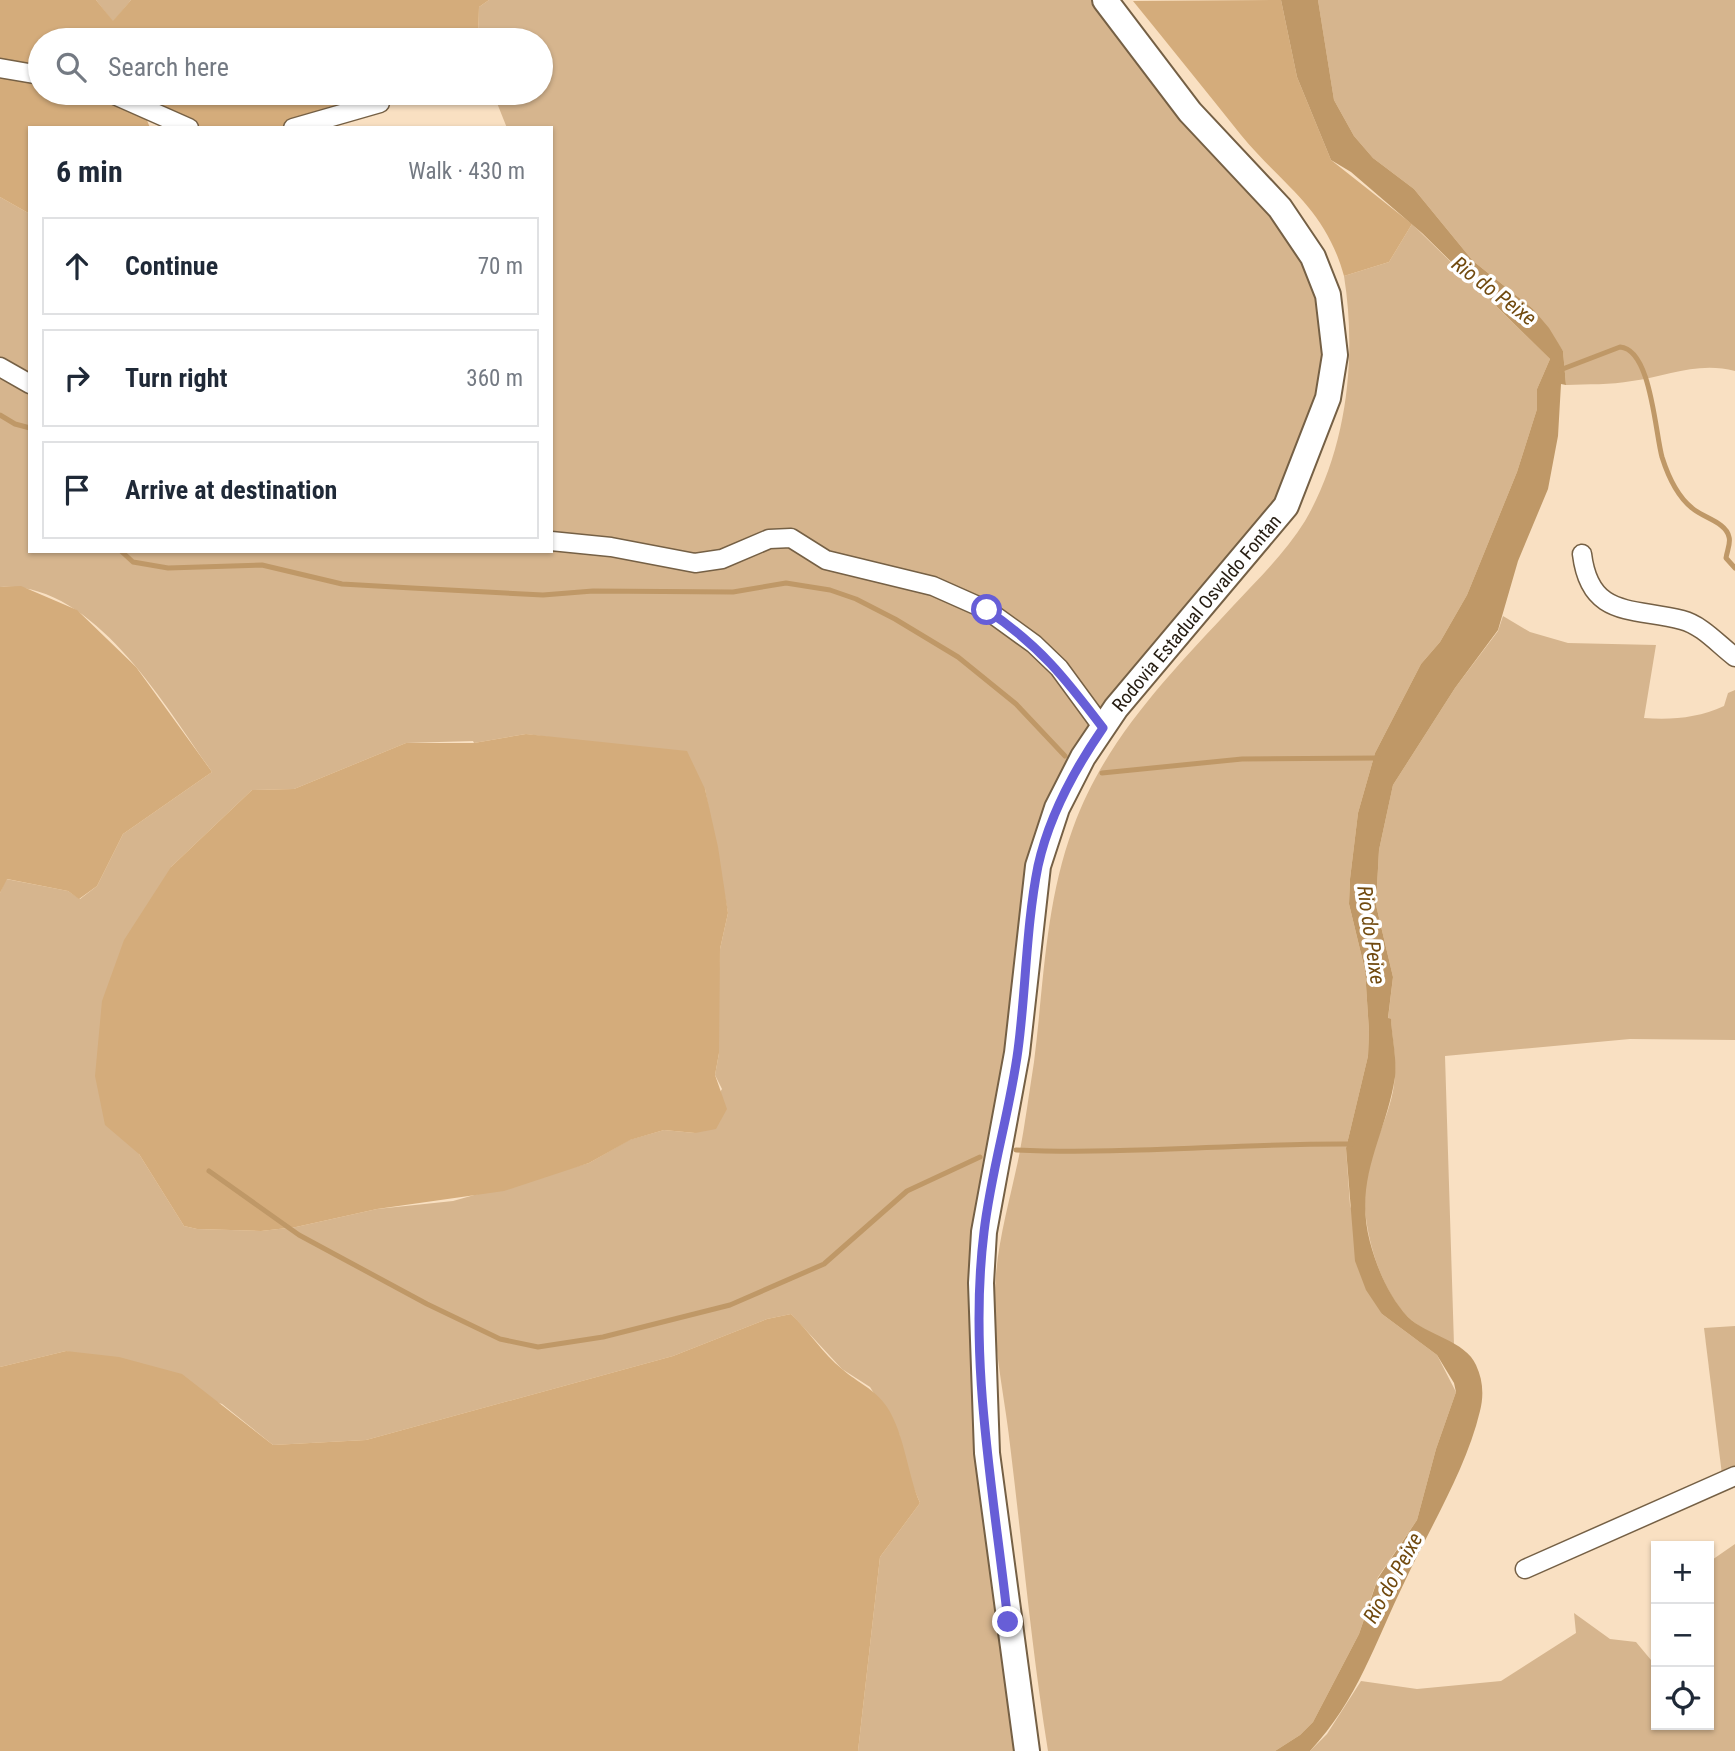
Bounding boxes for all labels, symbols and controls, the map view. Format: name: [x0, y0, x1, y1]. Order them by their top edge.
search box: [28, 28, 553, 105]
icon: search: [52, 48, 90, 86]
text: Search here: [108, 52, 229, 82]
text: 6 min: [56, 154, 123, 189]
text: Walk · 430 m: [408, 158, 525, 185]
icon: ahead: [58, 247, 96, 285]
text: Continue: [125, 251, 218, 281]
water label: Rio do Peixe: [1447, 252, 1541, 330]
text: 70 m: [478, 253, 523, 280]
icon: right: [58, 359, 96, 397]
text: Turn right: [125, 363, 227, 393]
text: 360 m: [466, 365, 523, 392]
icon: arrive: [58, 471, 96, 509]
text: Arrive at destination: [125, 475, 337, 505]
street label: Rodovia Estadual Osvaldo Fontan: [1107, 510, 1286, 716]
route start: [971, 594, 1002, 625]
water label: Rio do Peixe: [1352, 884, 1390, 986]
water label: Rio do Peixe: [1358, 1529, 1428, 1627]
map controls: [1651, 1541, 1714, 1730]
button: +: [1651, 1541, 1714, 1604]
button: −: [1651, 1604, 1714, 1667]
route end: [992, 1606, 1023, 1637]
button: locate: [1651, 1667, 1714, 1730]

